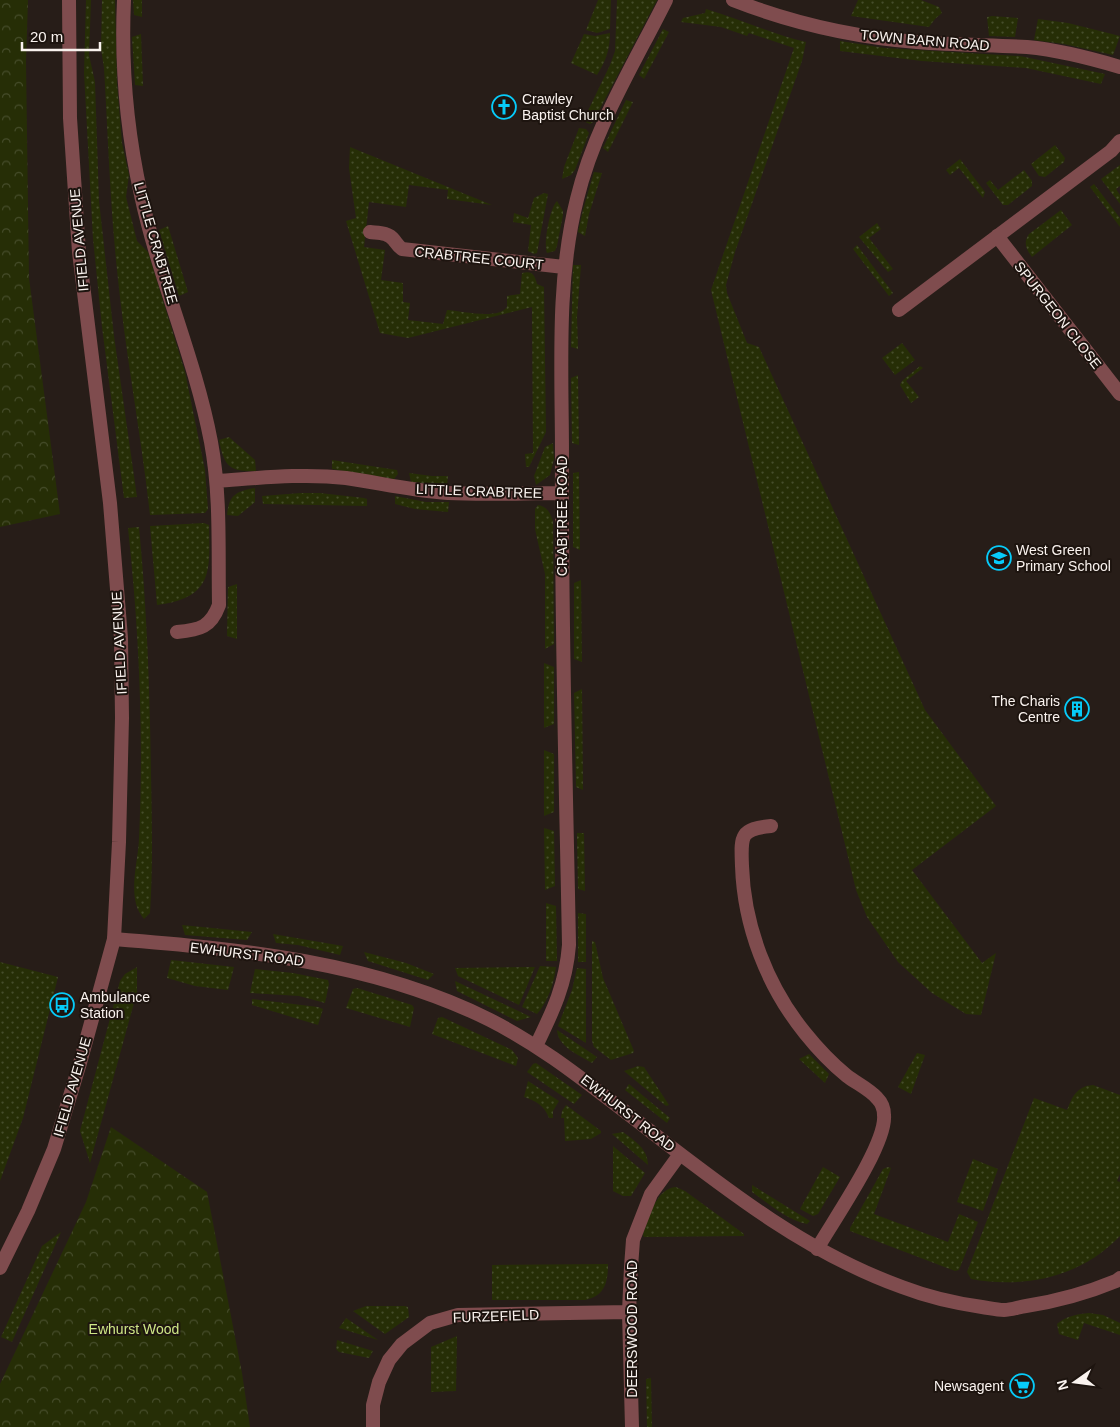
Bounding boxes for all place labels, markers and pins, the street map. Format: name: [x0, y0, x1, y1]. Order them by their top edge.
place label: Crawley Baptist Church: [522, 91, 614, 123]
church icon: Crawley Baptist Church: [491, 94, 517, 120]
place label: West Green Primary School: [1016, 542, 1111, 574]
school or university icon: West Green Primary School: [986, 545, 1012, 571]
place label: The Charis Centre: [992, 693, 1060, 725]
building icon: The Charis Centre: [1064, 696, 1090, 722]
place label: Ambulance Station: [80, 989, 150, 1021]
bus stop icon: Ambulance Station: [49, 992, 75, 1018]
supermarket icon: Newsagent: [1009, 1373, 1035, 1399]
place label: Newsagent: [934, 1378, 1004, 1394]

